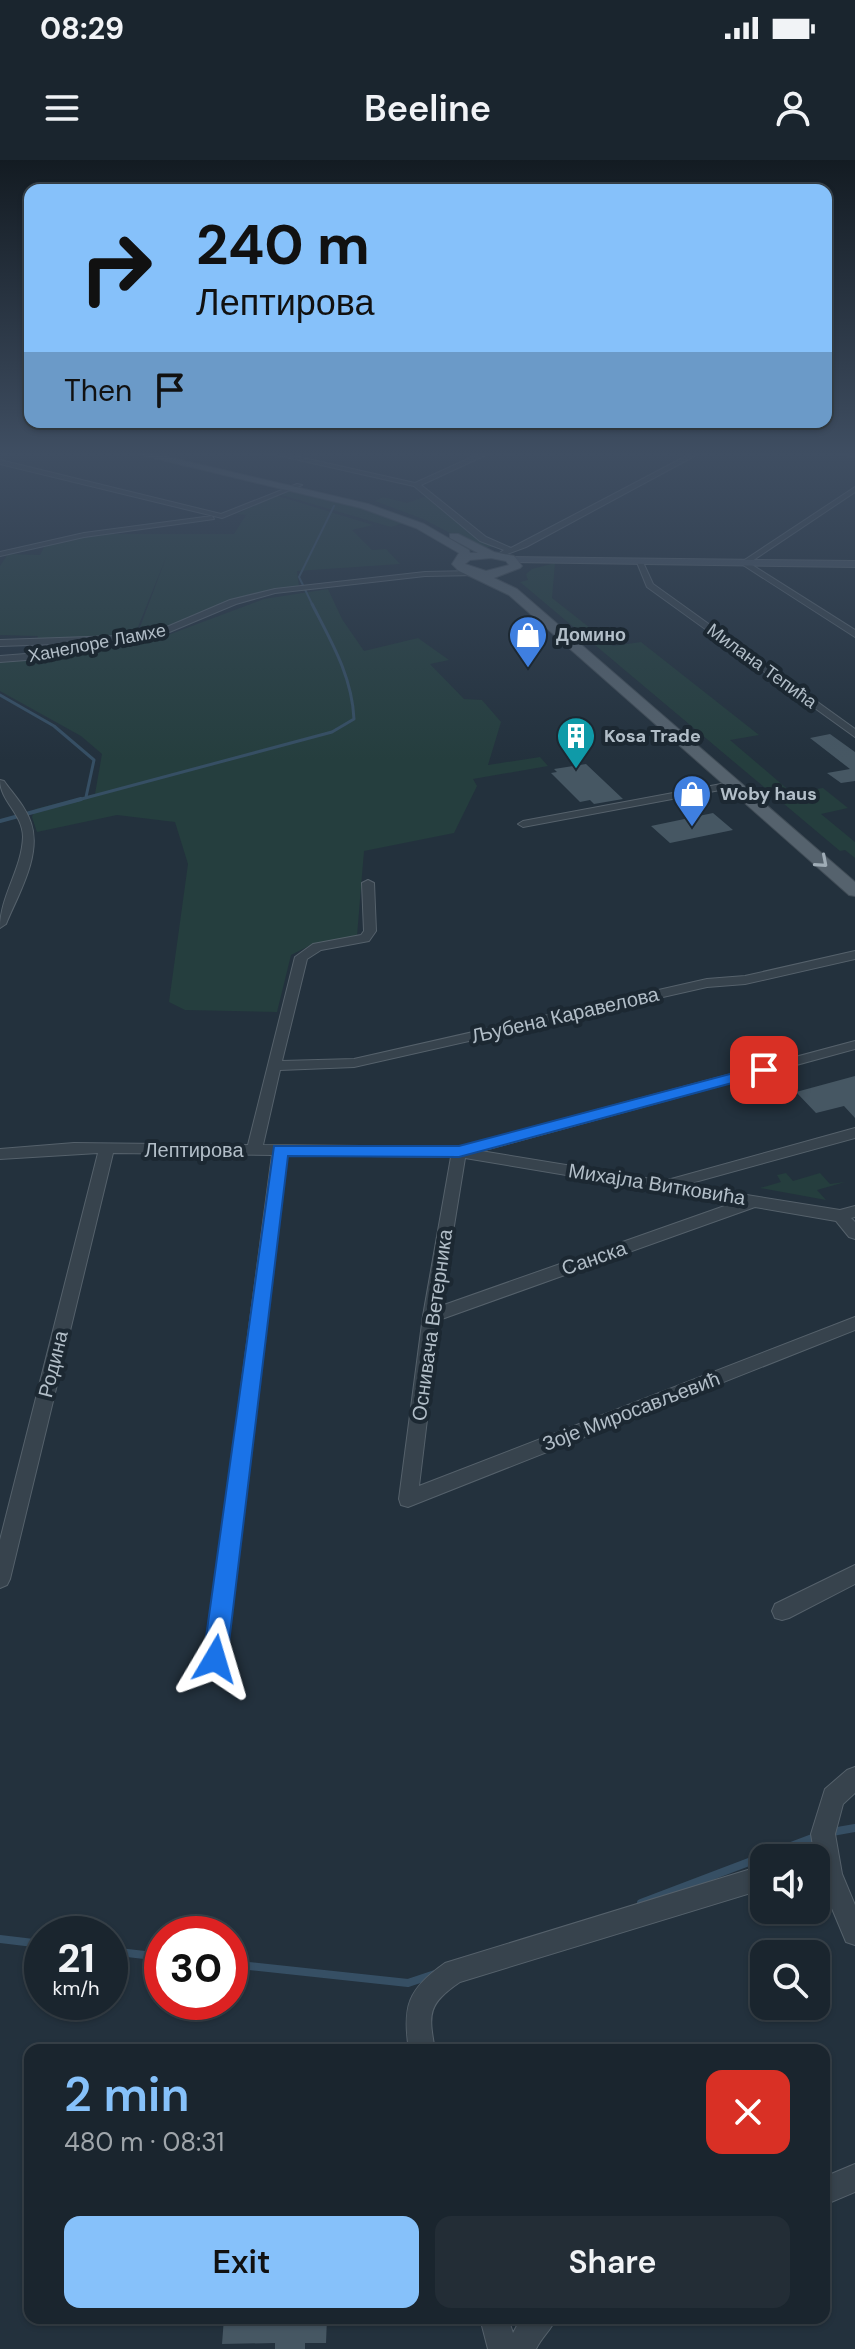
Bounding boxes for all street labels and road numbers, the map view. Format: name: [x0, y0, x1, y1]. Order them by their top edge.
street label: Ханелоре Ламхе: [26, 618, 168, 668]
street label: Милана Тепића: [702, 618, 822, 715]
street label: Љубена Каравелова: [469, 981, 662, 1049]
street label: Лептирова: [144, 1137, 244, 1163]
street label: Михајла Витковића: [567, 1157, 748, 1211]
street label: Оснивача Ветерника: [406, 1227, 458, 1422]
street label: Санска: [558, 1234, 631, 1281]
street label: Родина: [32, 1327, 74, 1400]
street label: Зоје Миросављевић: [539, 1365, 723, 1457]

